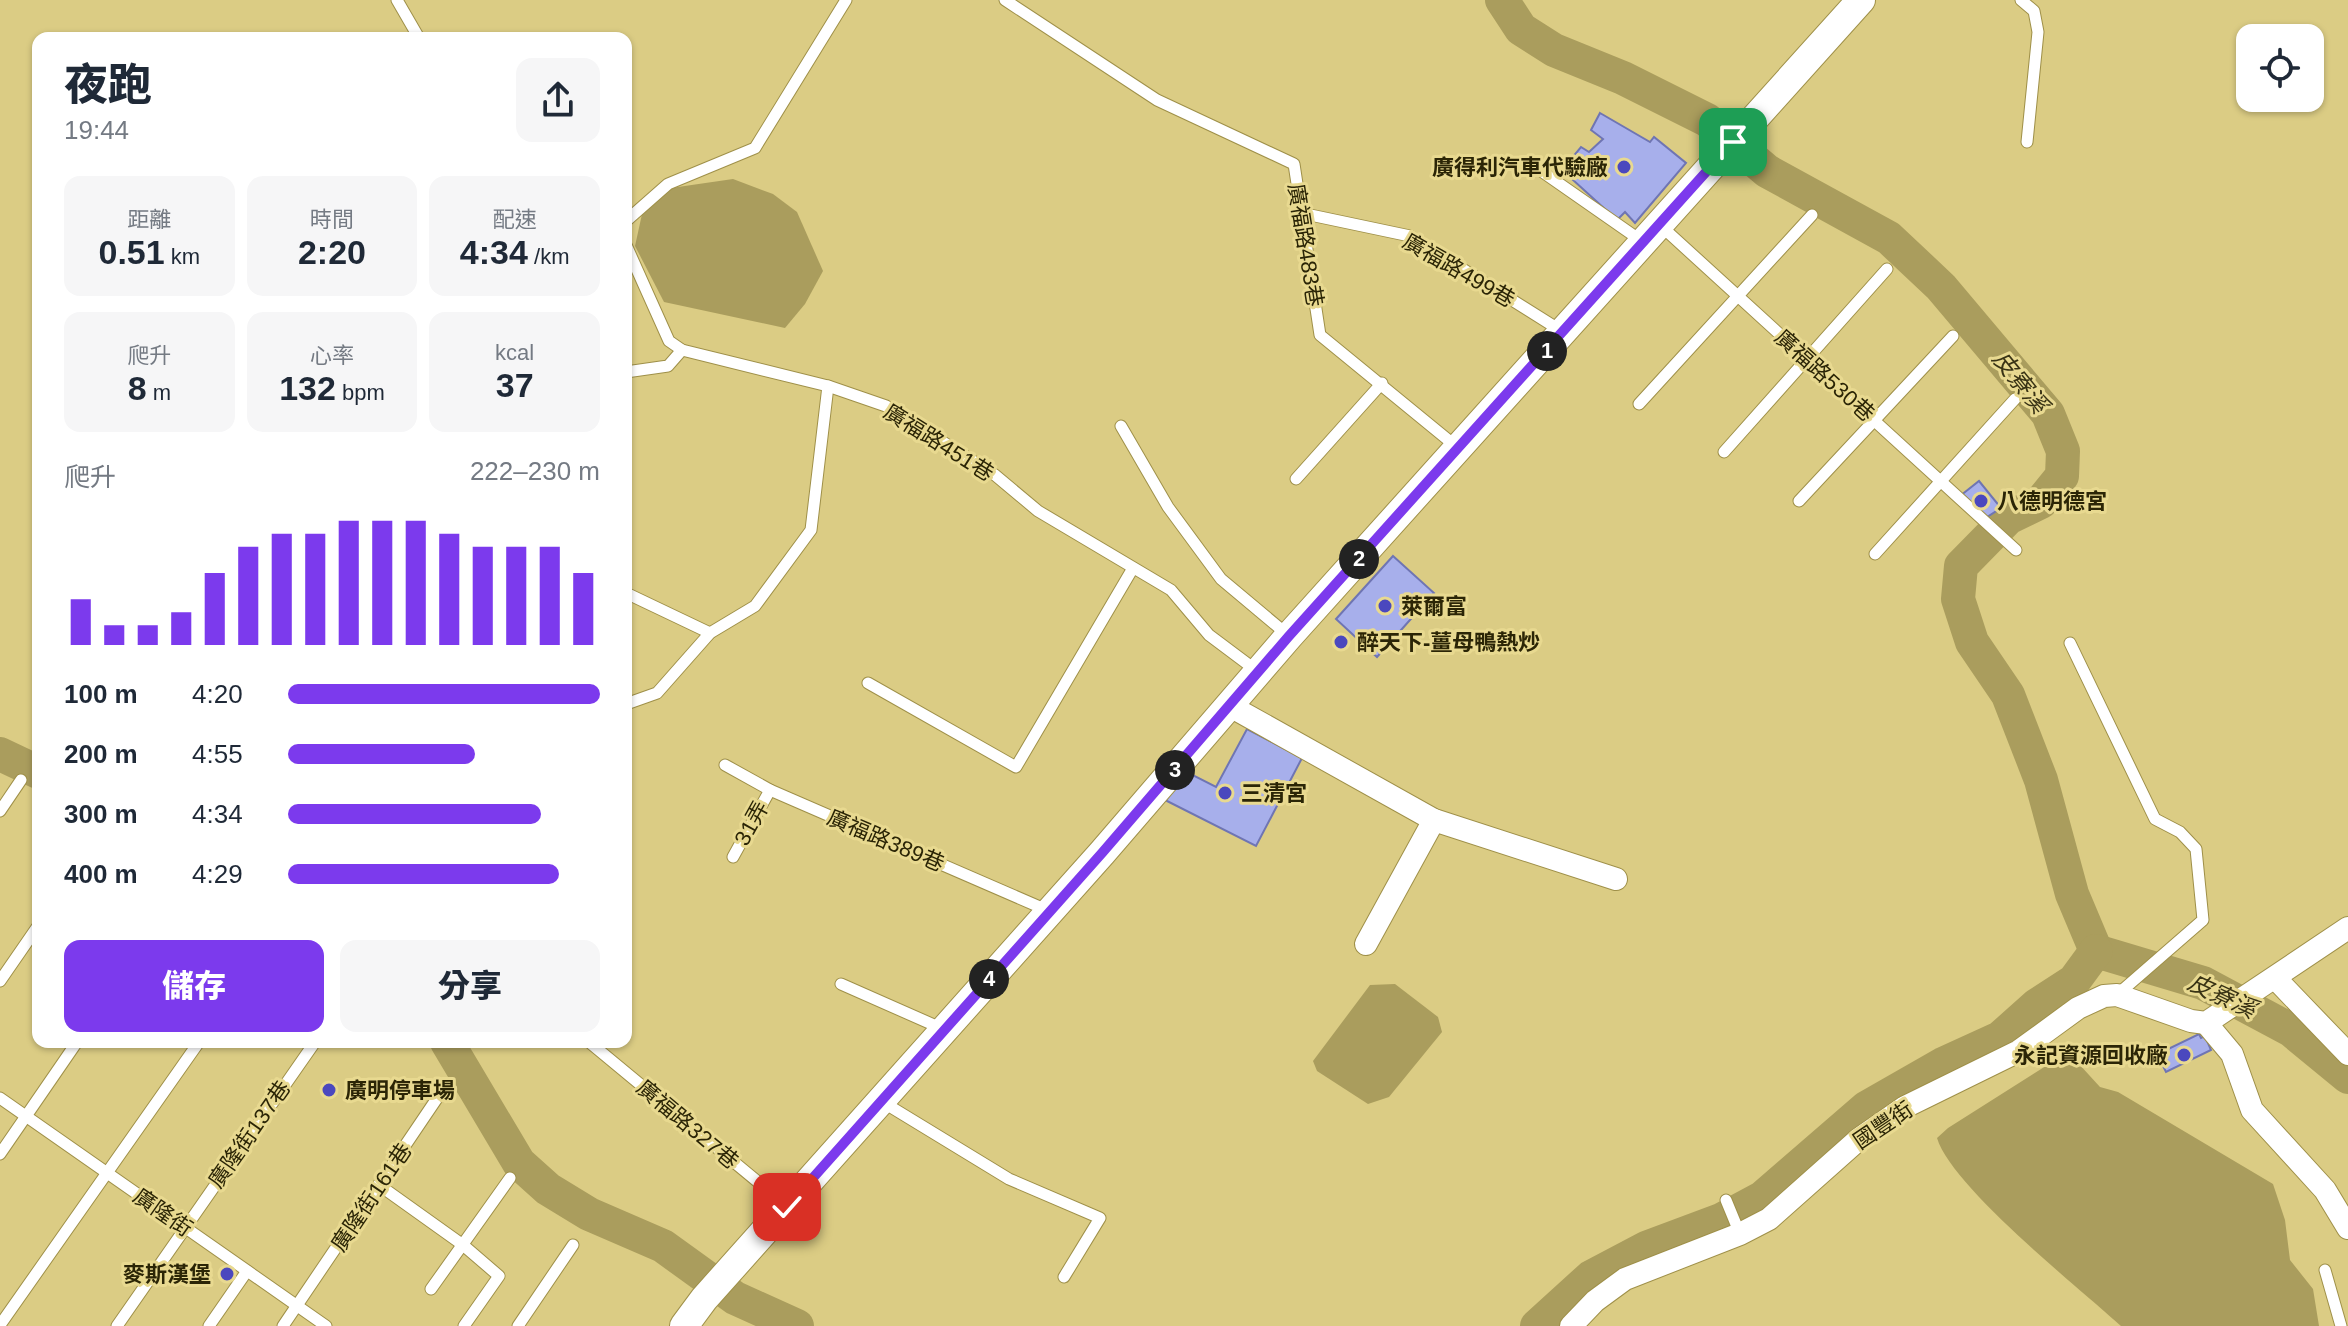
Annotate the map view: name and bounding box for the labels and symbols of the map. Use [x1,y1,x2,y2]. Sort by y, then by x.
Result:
pin [1699,108,1767,176]
place label: 廣得利汽車代驗廠 [1432,155,1608,180]
marker: 廣得利汽車代驗廠 [1615,158,1633,176]
street label: 廣福路483巷 [1283,182,1328,309]
street label: 廣福路499巷 [1398,228,1519,312]
street label: 廣福路530巷 [1770,324,1879,426]
pin: 1 [1527,331,1567,371]
water label: 皮寮溪 [1987,345,2055,420]
street label: 廣福路451巷 [879,399,998,486]
place label: 八德明德宮 [1997,489,2107,514]
marker: 八德明德宮 [1972,492,1990,510]
pin: 2 [1339,539,1379,579]
place label: 萊爾富 [1401,594,1467,619]
marker: 萊爾富 [1376,597,1394,615]
place label: 醉天下-薑母鴨熱炒 [1357,630,1540,655]
marker: 醉天下-薑母鴨熱炒 [1332,633,1350,651]
pin: 3 [1155,750,1195,790]
place label: 三清宮 [1241,781,1307,806]
marker: 三清宮 [1216,784,1234,802]
street label: 31弄 [729,797,774,850]
street label: 廣福路389巷 [824,805,948,876]
pin: 4 [969,959,1009,999]
water label: 皮寮溪 [2184,968,2263,1024]
place label: 永記資源回收廠 [2014,1043,2168,1068]
marker: 永記資源回收廠 [2175,1046,2193,1064]
street label: 廣福路327巷 [632,1075,743,1174]
street label: 廣隆街137巷 [203,1076,295,1193]
place label: 廣明停車場 [345,1078,455,1103]
marker: 廣明停車場 [320,1081,338,1099]
street label: 國豐街 [1849,1097,1918,1154]
street label: 廣隆街161巷 [326,1139,417,1256]
pin [753,1173,821,1241]
street label: 廣隆街 [129,1183,197,1242]
place label: 麥斯漢堡 [123,1262,211,1287]
marker: 麥斯漢堡 [218,1265,236,1283]

